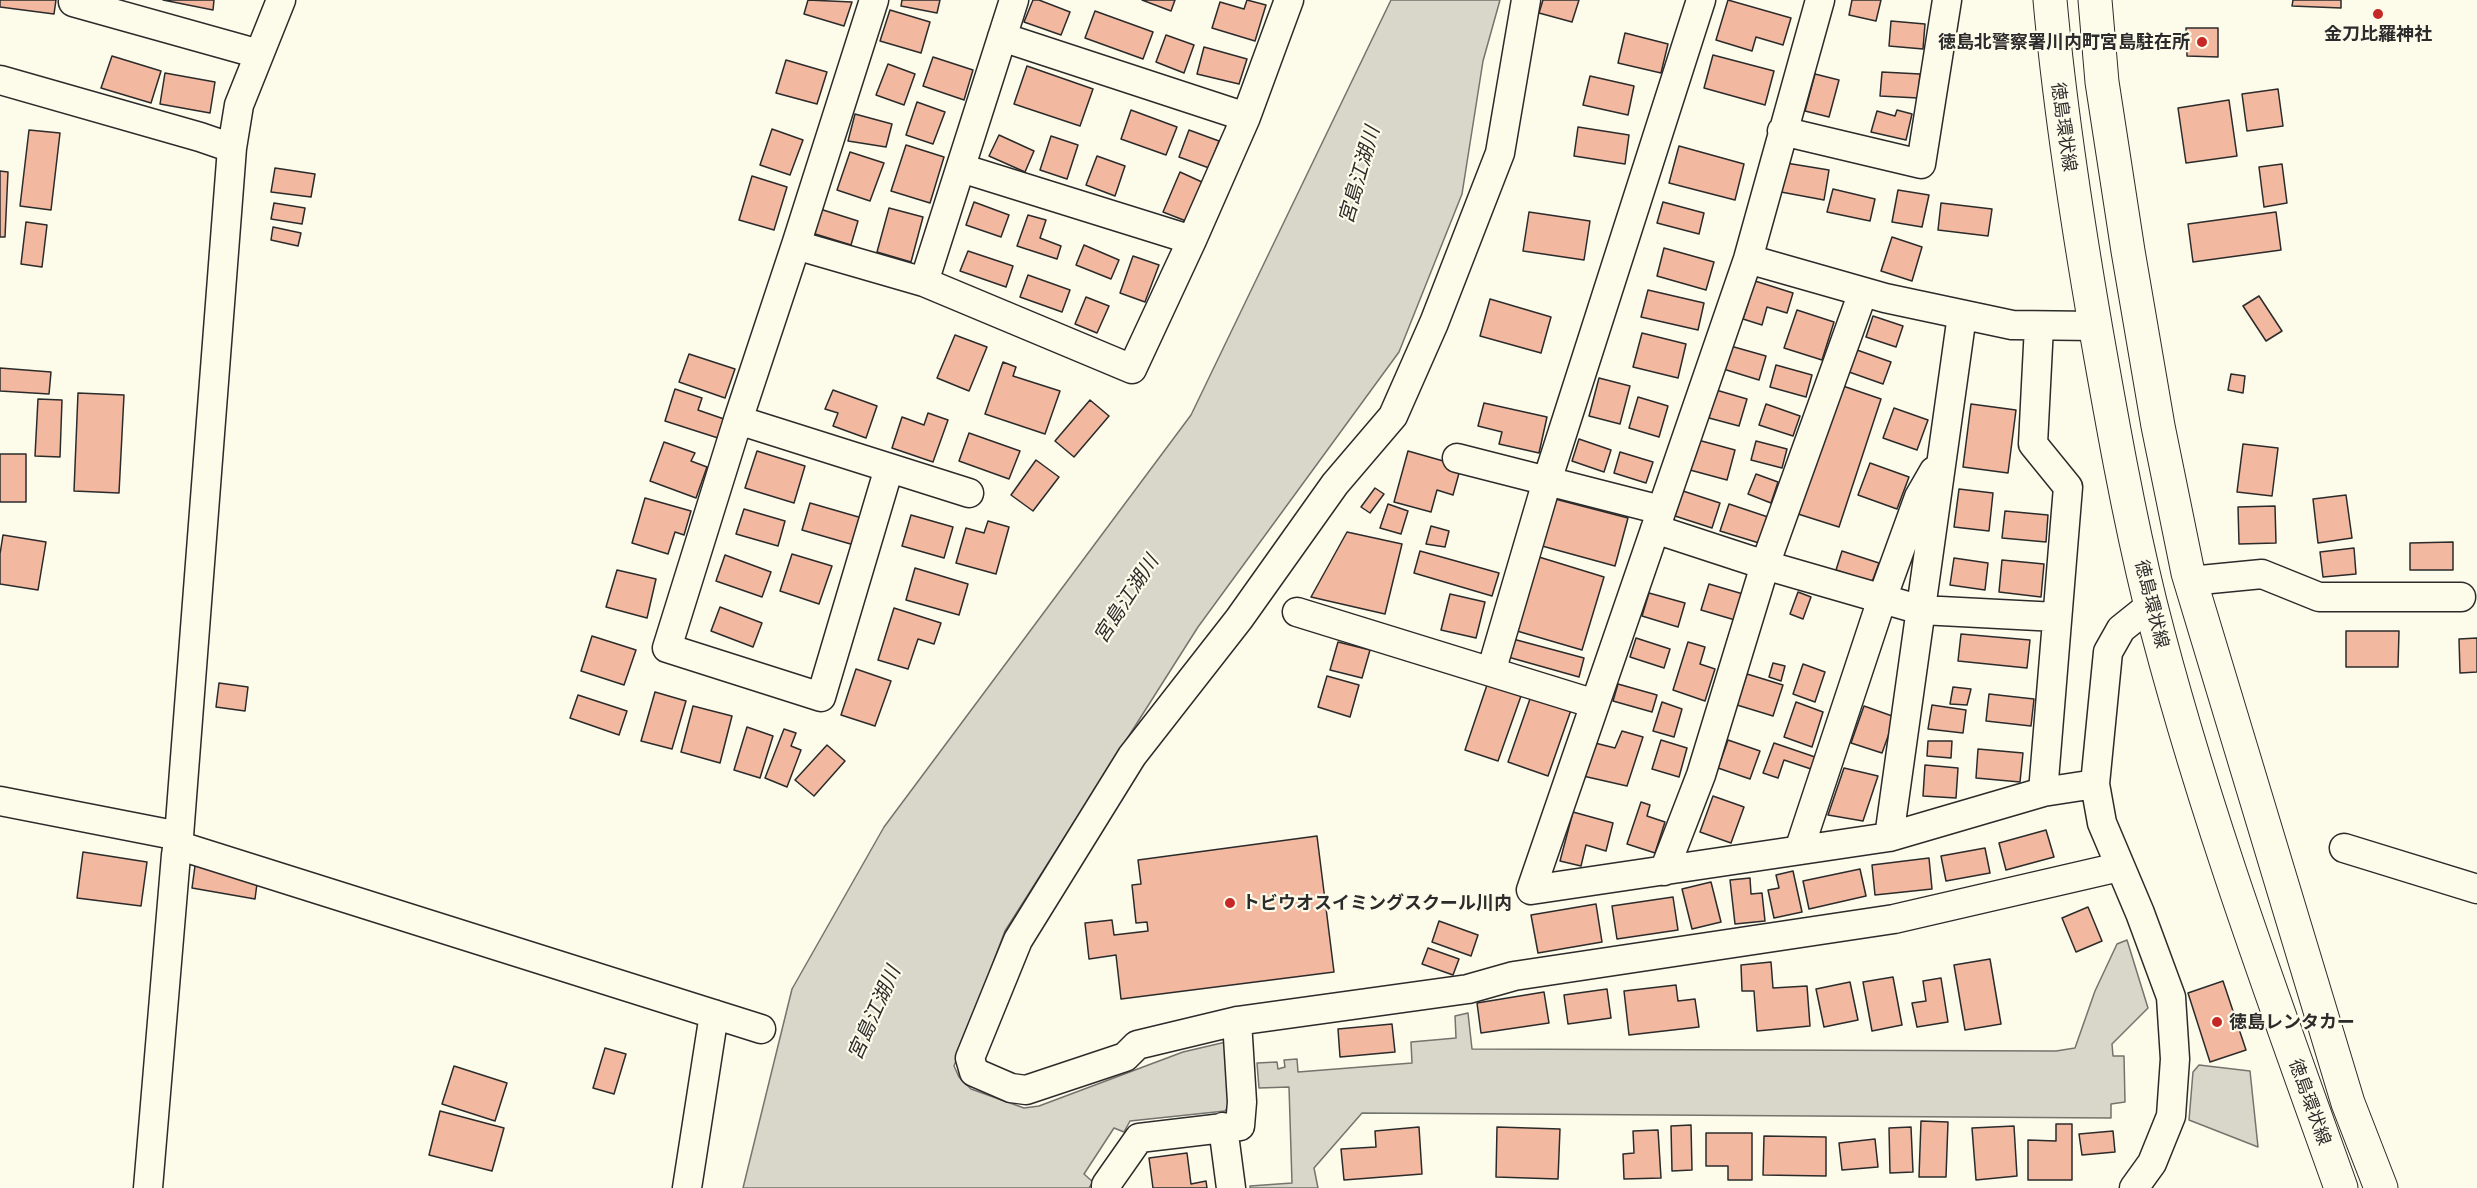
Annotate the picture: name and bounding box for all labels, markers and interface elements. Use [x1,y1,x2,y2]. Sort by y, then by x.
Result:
marker: 金刀比羅神社 [2371,7,2385,21]
place label: 金刀比羅神社 [2324,23,2432,45]
place label: 徳島北警察署川内町宮島駐在所 [1938,31,2190,53]
marker: 徳島北警察署川内町宮島駐在所 [2195,35,2209,49]
street label: 徳島環状線 [2047,81,2081,173]
water label: 宮島江湖川 [1334,124,1384,226]
water label: 宮島江湖川 [1089,551,1163,647]
street label: 徳島環状線 [2131,558,2173,650]
place label: トビウオスイミングスクール川内 [1242,892,1512,914]
marker: トビウオスイミングスクール川内 [1223,896,1237,910]
water label: 宮島江湖川 [843,962,905,1064]
place label: 徳島レンタカー [2229,1011,2355,1033]
marker: 徳島レンタカー [2210,1015,2224,1029]
street label: 徳島環状線 [2284,1056,2336,1148]

